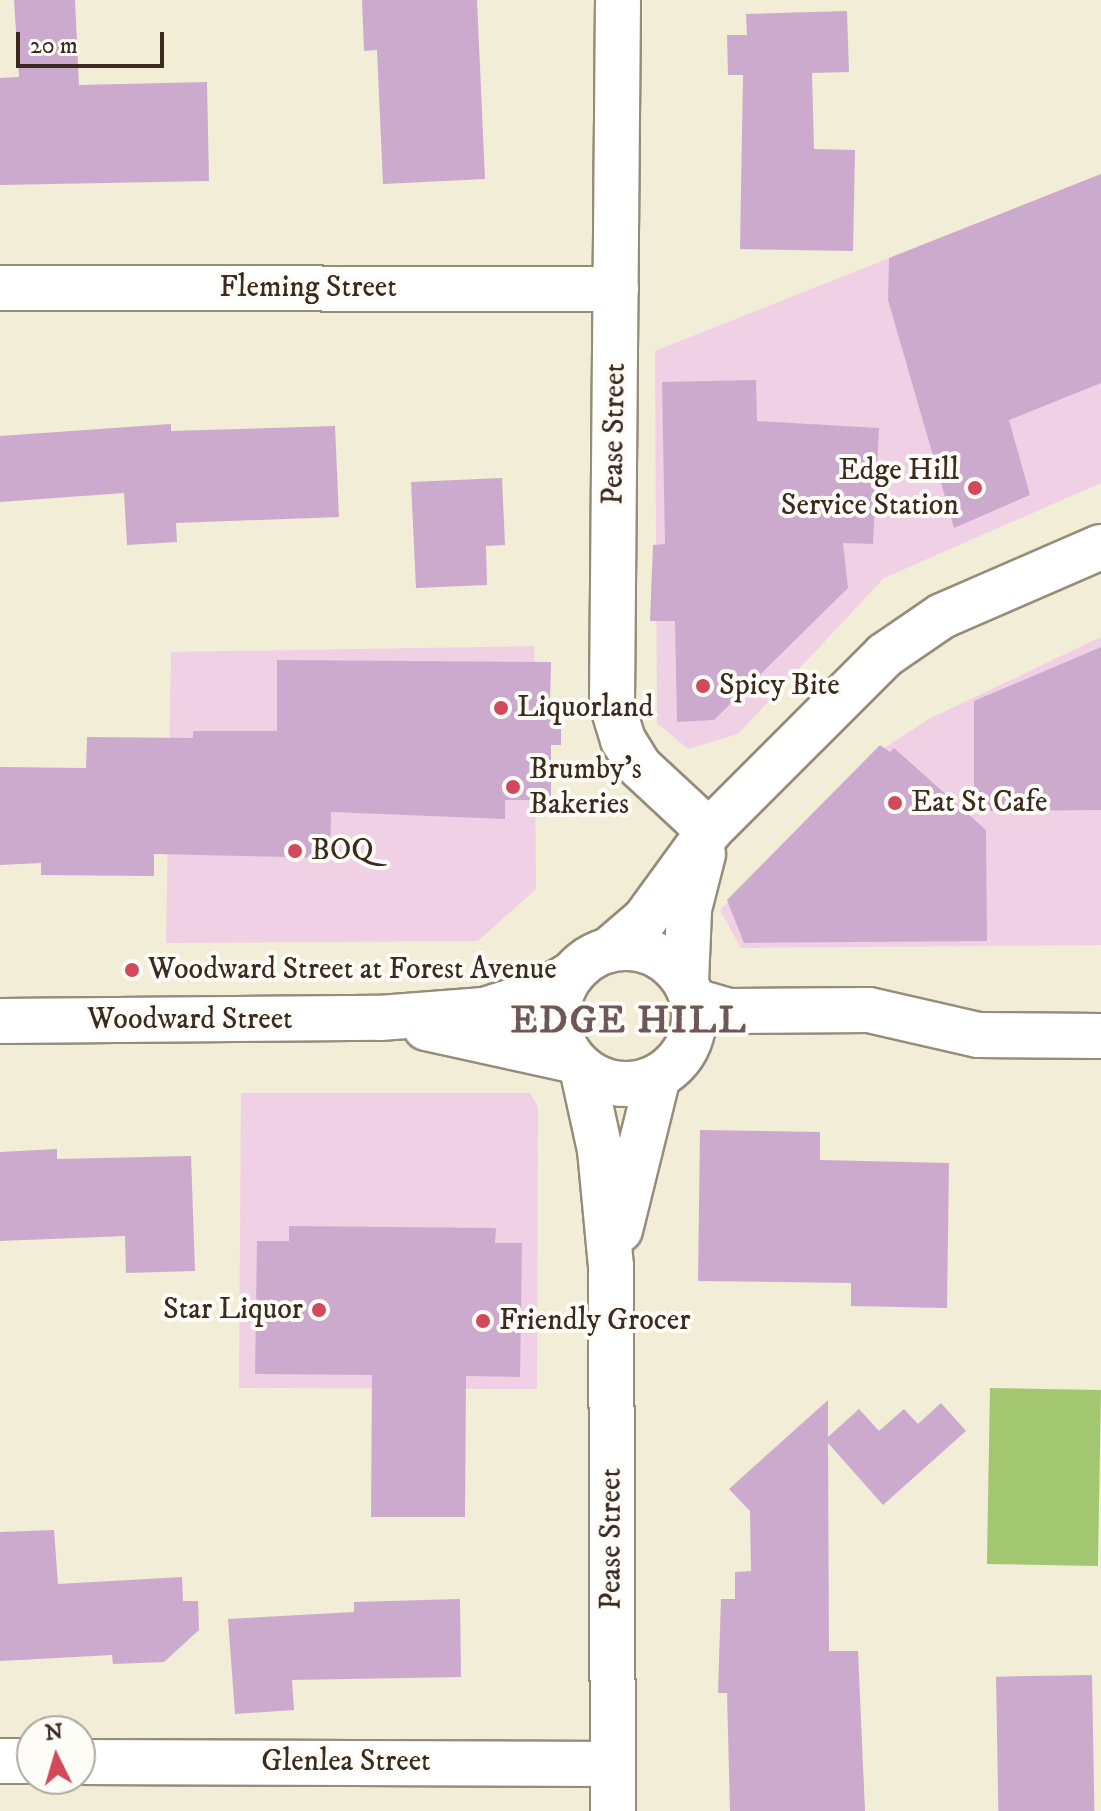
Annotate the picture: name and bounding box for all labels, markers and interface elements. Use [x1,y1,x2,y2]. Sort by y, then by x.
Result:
scale bar [20,16,168,66]
text: 20 m [30,31,78,61]
street label: Fleming Street [219,270,397,306]
street label: Pease Street [596,363,634,505]
place label: Edge Hill Service Station [781,453,959,524]
marker: Edge Hill Service Station [966,479,984,497]
place label: Spicy Bite [719,668,840,704]
marker: Spicy Bite [694,677,712,695]
place label: Liquorland [517,690,653,726]
marker: Liquorland [492,699,510,717]
place label: Brumby's Bakeries [529,752,642,822]
marker: Brumby's Bakeries [504,778,522,796]
place label: Eat St Cafe [911,785,1047,821]
marker: Eat St Cafe [886,794,904,812]
place label: BOQ [311,833,373,869]
marker: BOQ [286,842,304,860]
place label: Woodward Street at Forest Avenue [148,952,557,988]
marker: Woodward Street at Forest Avenue [123,961,141,979]
district label: EDGE HILL [510,999,748,1045]
street label: Woodward Street [87,1002,293,1038]
place label: Star Liquor [163,1292,303,1328]
marker: Star Liquor [310,1301,328,1319]
place label: Friendly Grocer [499,1303,690,1339]
marker: Friendly Grocer [474,1312,492,1330]
street label: Pease Street [594,1468,630,1610]
north arrow [16,1715,96,1795]
text: N [44,1718,64,1747]
street label: Glenlea Street [261,1744,431,1780]

